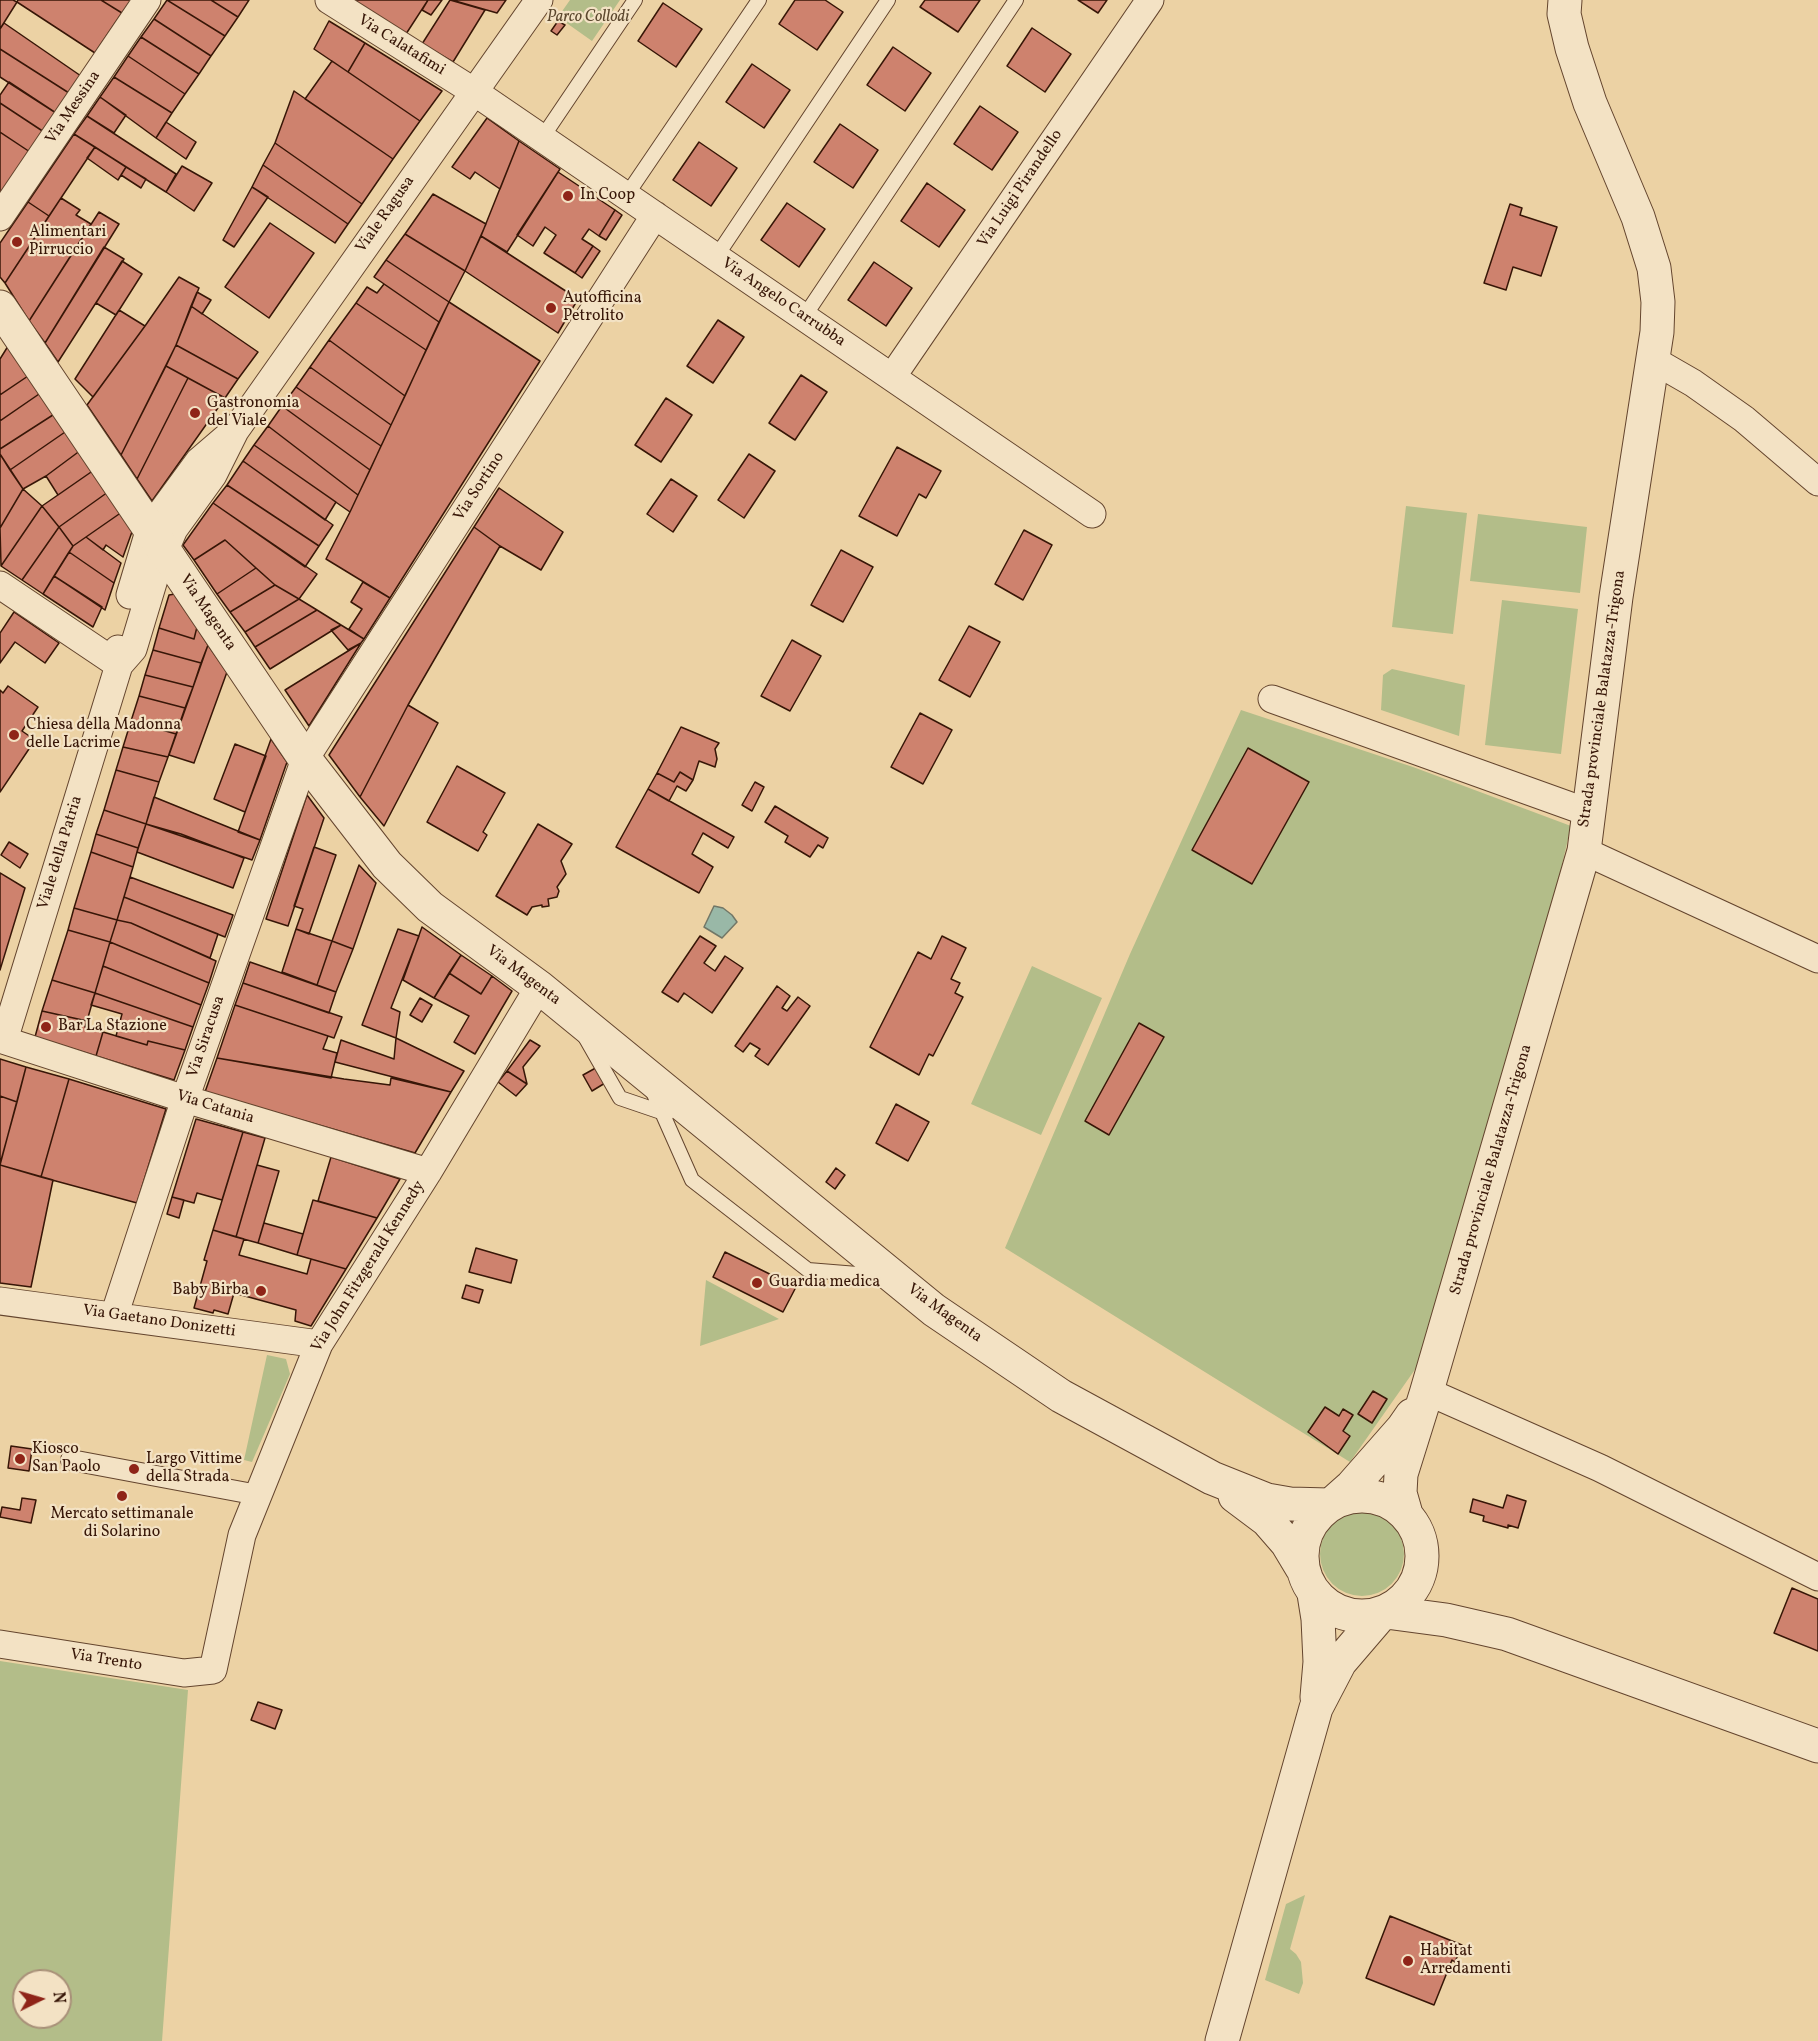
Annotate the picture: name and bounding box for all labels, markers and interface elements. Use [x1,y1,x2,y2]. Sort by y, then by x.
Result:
park label: Parco Collodi [547,8,629,28]
street label: Via Calatafimi [354,11,448,81]
street label: Via Messina [42,68,106,148]
street label: Via Luigi Pirandello [974,126,1068,252]
street label: Viale Ragusa [352,173,420,257]
place label: In Coop [580,186,635,206]
marker: In Coop [561,189,575,203]
place label: Alimentari Pirruccio [29,223,106,261]
marker: Alimentari Pirruccio [10,235,24,249]
street label: Via Angelo Carrubba [717,254,849,352]
place label: Autofficina Petrolito [563,289,642,327]
marker: Autofficina Petrolito [544,301,558,315]
place label: Gastronomia del Viale [207,394,299,432]
marker: Gastronomia del Viale [188,406,202,420]
street label: Via Sortino [451,449,509,525]
street label: Strada provinciale Balatazza-Trigona [1575,569,1631,829]
street label: Via Magenta [174,571,240,655]
place label: Chiesa della Madonna delle Lacrime [26,716,181,754]
marker: Chiesa della Madonna delle Lacrime [7,728,21,742]
street label: Viale della Patria [35,794,87,912]
street label: Via Magenta [482,942,564,1010]
street label: Via Siracusa [184,993,230,1081]
place label: Bar La Stazione [58,1017,167,1037]
marker: Bar La Stazione [39,1020,53,1034]
street label: Strada provinciale Balatazza-Trigona [1447,1043,1537,1297]
street label: Via Catania [174,1087,256,1129]
street label: Via John Fitzgerald Kennedy [308,1178,430,1356]
place label: Guardia medica [769,1273,880,1293]
marker: Guardia medica [750,1276,764,1290]
street label: Via Magenta [903,1280,985,1348]
place label: Baby Birba [172,1281,249,1301]
marker: Baby Birba [254,1284,268,1298]
street label: Via Gaetano Donizetti [81,1302,237,1342]
place label: Kiosco San Paolo [32,1440,100,1478]
place label: Largo Vittime della Strada [146,1450,242,1488]
marker: Kiosco San Paolo [13,1452,27,1466]
marker: Largo Vittime della Strada [127,1462,141,1476]
marker: Mercato settimanale di Solarino [115,1489,129,1503]
place label: Mercato settimanale di Solarino [50,1505,194,1543]
street label: Via Trento [69,1646,143,1676]
place label: Habitat Arredamenti [1420,1942,1511,1980]
marker: Habitat Arredamenti [1401,1954,1415,1968]
north arrow [12,1969,72,2029]
text: N [46,1991,69,2004]

